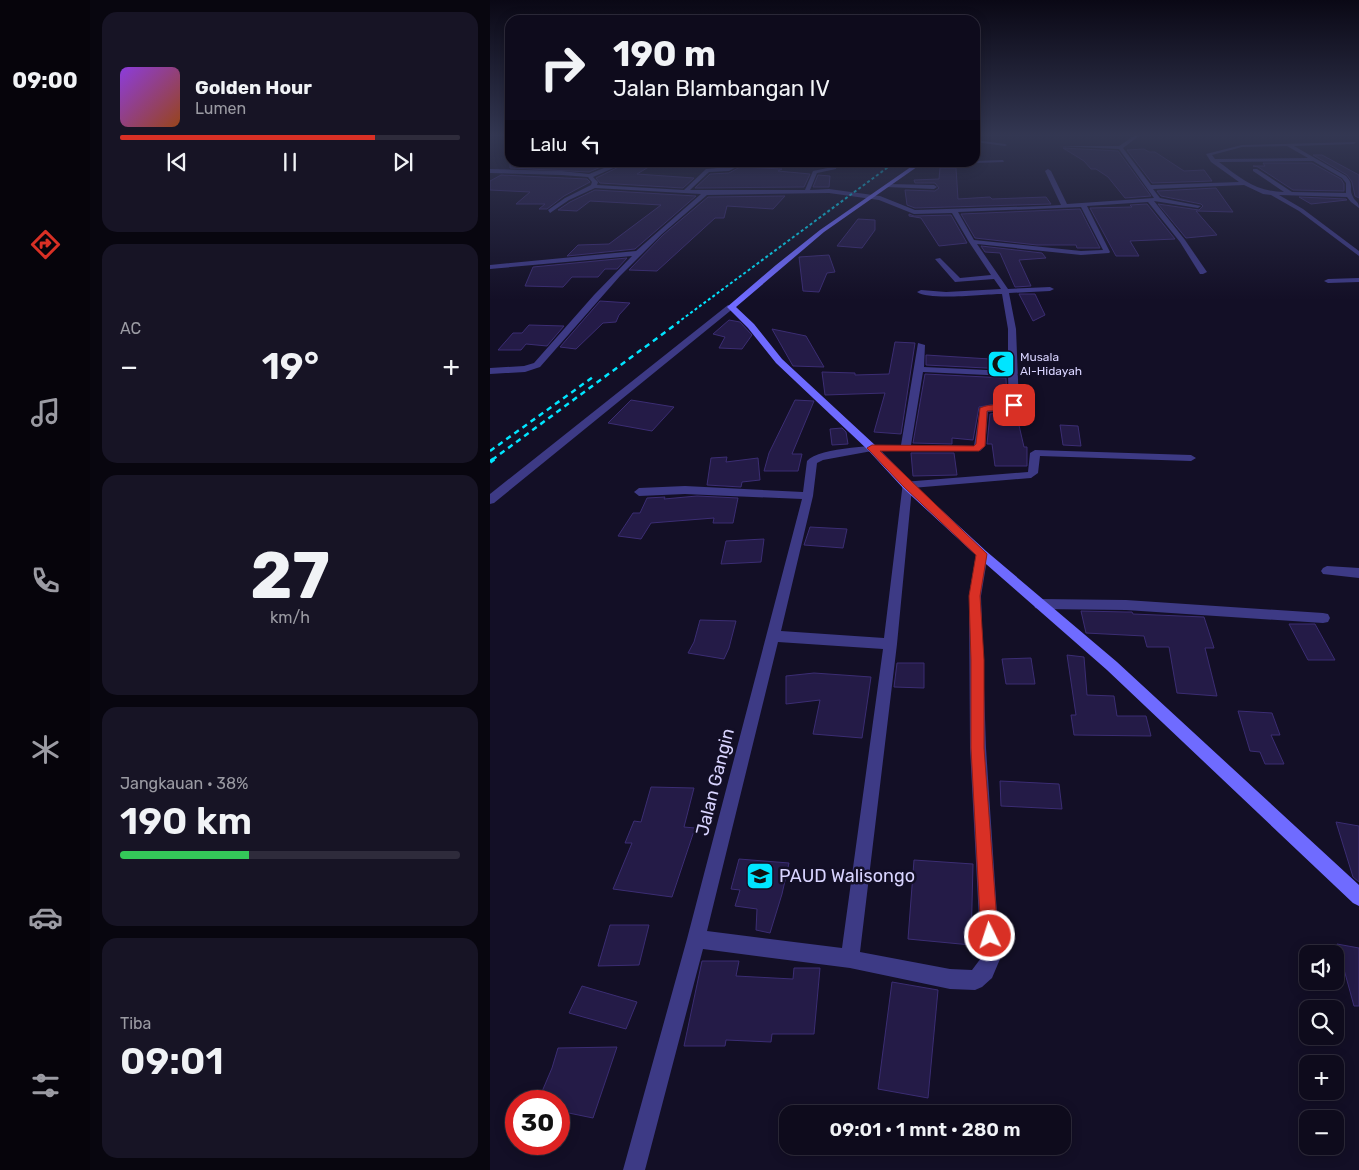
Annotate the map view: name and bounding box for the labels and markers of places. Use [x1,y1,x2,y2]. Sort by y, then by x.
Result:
mosque icon: Musala Al-Hidayah [986,349,1016,379]
place label: Musala Al-Hidayah [1020,350,1082,378]
pin [993,384,1035,426]
school or university icon: PAUD Walisongo [745,861,775,891]
place label: PAUD Walisongo [779,865,915,887]

